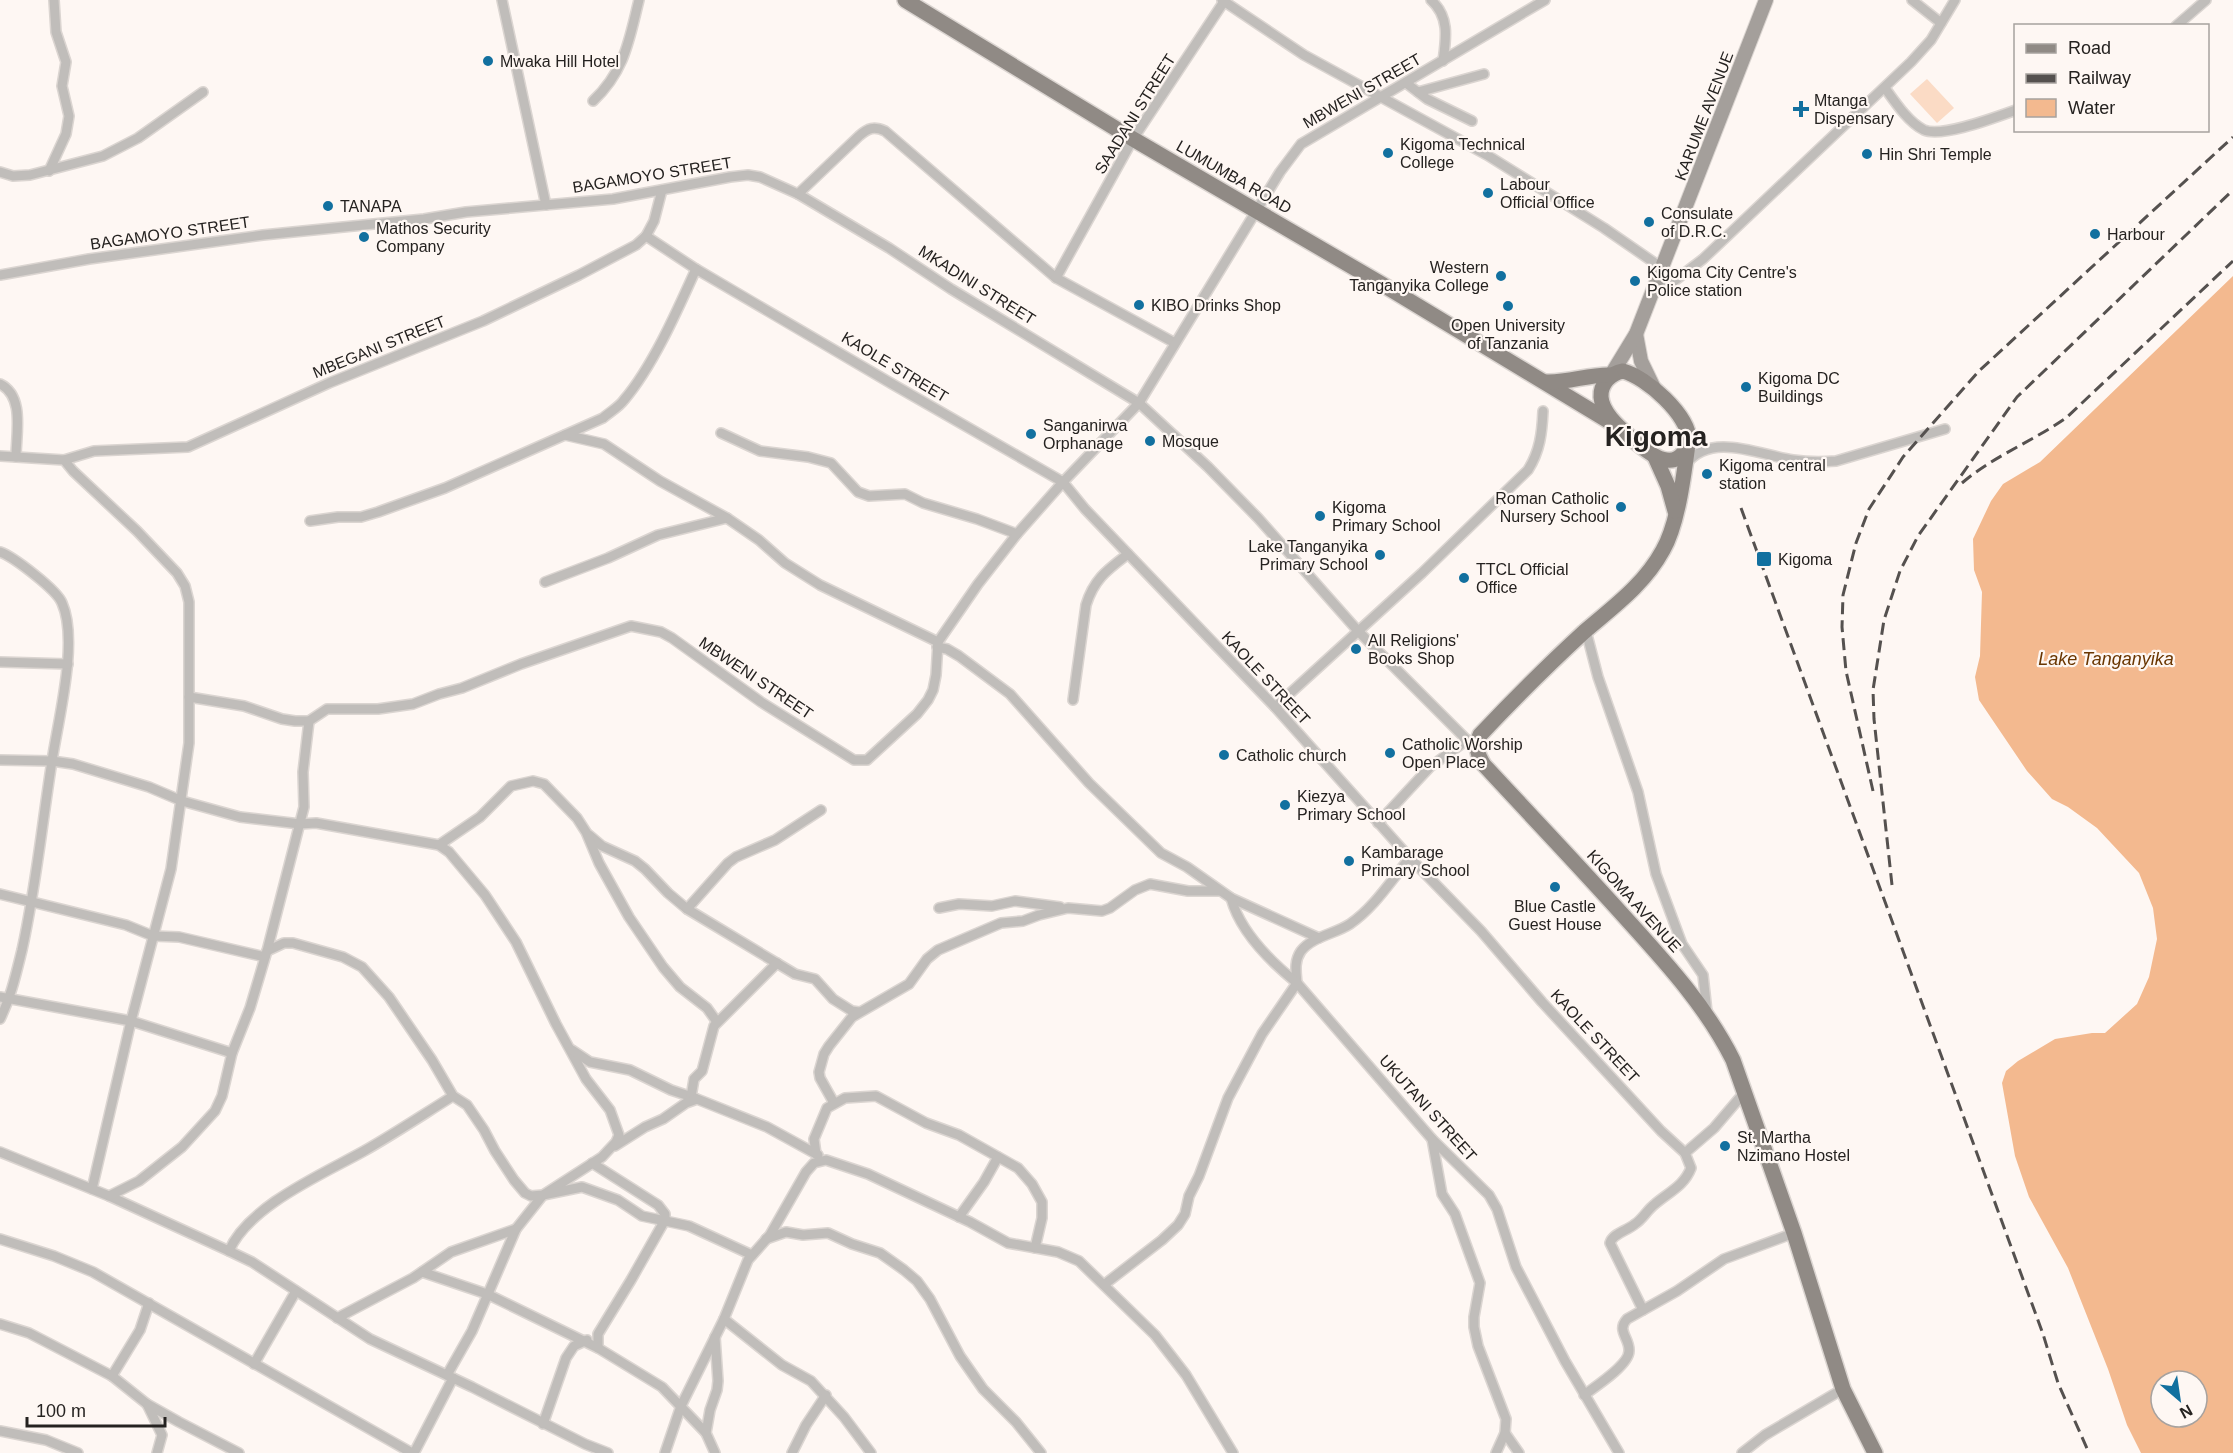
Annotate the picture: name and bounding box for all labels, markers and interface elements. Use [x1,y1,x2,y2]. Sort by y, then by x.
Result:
legend [2014,24,2209,132]
text: Road [2068,38,2111,58]
street label: KARUME AVENUE [1672,49,1736,183]
street label: MBWENI STREET [1300,50,1424,132]
street label: SAADANI STREET [1091,51,1179,177]
place label: Mwaka Hill Hotel [500,53,619,70]
marker: Mwaka Hill Hotel [481,54,495,68]
text: Railway [2068,68,2131,88]
place label: Mtanga Dispensary [1814,92,1894,127]
text: Water [2068,98,2115,118]
marker: Mtanga Dispensary [1792,100,1810,118]
place label: Kigoma Technical College [1400,136,1525,171]
street label: LUMUMBA ROAD [1174,137,1294,217]
marker: Kigoma Technical College [1381,146,1395,160]
place label: Hin Shri Temple [1879,146,1992,163]
marker: Hin Shri Temple [1860,147,1874,161]
street label: BAGAMOYO STREET [571,154,733,196]
place label: Labour Official Office [1500,176,1595,211]
marker: Labour Official Office [1481,186,1495,200]
place label: TANAPA [340,198,402,215]
marker: TANAPA [321,199,335,213]
place label: Consulate of D.R.C. [1661,205,1733,240]
street label: BAGAMOYO STREET [89,213,251,253]
marker: Consulate of D.R.C. [1642,215,1656,229]
place label: Mathos Security Company [376,220,491,255]
place label: Harbour [2107,226,2165,243]
marker: Harbour [2088,227,2102,241]
marker: Mathos Security Company [357,230,371,244]
street label: MKADINI STREET [916,242,1039,328]
place label: Western Tanganyika College [1349,259,1489,294]
place label: Kigoma City Centre's Police station [1647,264,1797,299]
marker: Western Tanganyika College [1494,269,1508,283]
marker: Kigoma City Centre's Police station [1628,274,1642,288]
place label: KIBO Drinks Shop [1151,297,1281,314]
marker: KIBO Drinks Shop [1132,298,1146,312]
marker: Open University of Tanzania [1501,299,1515,313]
street label: MBEGANI STREET [310,313,448,381]
place label: Open University of Tanzania [1451,317,1565,352]
street label: KAOLE STREET [839,329,951,406]
place label: Kigoma DC Buildings [1758,370,1840,405]
marker: Kigoma DC Buildings [1739,380,1753,394]
place label: Sanganirwa Orphanage [1043,417,1128,452]
district label: Kigoma [1605,421,1708,452]
marker: Sanganirwa Orphanage [1024,427,1038,441]
place label: Mosque [1162,433,1219,450]
marker: Mosque [1143,434,1157,448]
place label: Kigoma central station [1719,457,1826,492]
marker: Kigoma central station [1700,467,1714,481]
place label: Roman Catholic Nursery School [1495,490,1609,525]
place label: Kigoma Primary School [1332,499,1440,534]
marker: Roman Catholic Nursery School [1614,500,1628,514]
marker: Kigoma Primary School [1313,509,1327,523]
place label: Lake Tanganyika Primary School [1248,538,1368,573]
marker: Lake Tanganyika Primary School [1373,548,1387,562]
marker: Kigoma [1755,550,1773,568]
place label: Kigoma [1778,551,1832,568]
place label: TTCL Official Office [1476,561,1568,596]
marker: TTCL Official Office [1457,571,1471,585]
street label: KAOLE STREET [1219,628,1314,728]
place label: All Religions' Books Shop [1368,632,1459,667]
street label: MBWENI STREET [696,634,816,722]
marker: All Religions' Books Shop [1349,642,1363,656]
water label: Lake Tanganyika [2038,649,2174,669]
place label: Catholic Worship Open Place [1402,736,1523,771]
marker: Catholic Worship Open Place [1383,746,1397,760]
place label: Catholic church [1236,747,1346,764]
marker: Catholic church [1217,748,1231,762]
place label: Kiezya Primary School [1297,788,1405,823]
marker: Kiezya Primary School [1278,798,1292,812]
place label: Kambarage Primary School [1361,844,1469,879]
street label: KIGOMA AVENUE [1584,847,1684,955]
marker: Kambarage Primary School [1342,854,1356,868]
marker: Blue Castle Guest House [1548,880,1562,894]
place label: Blue Castle Guest House [1508,898,1602,933]
street label: KAOLE STREET [1548,986,1643,1086]
street label: UKUTANI STREET [1376,1052,1480,1165]
place label: St. Martha Nzimano Hostel [1737,1129,1850,1164]
marker: St. Martha Nzimano Hostel [1718,1139,1732,1153]
north arrow [2149,1369,2209,1429]
scale bar [27,1390,165,1428]
text: 100 m [36,1401,86,1421]
text: N [2177,1401,2195,1422]

